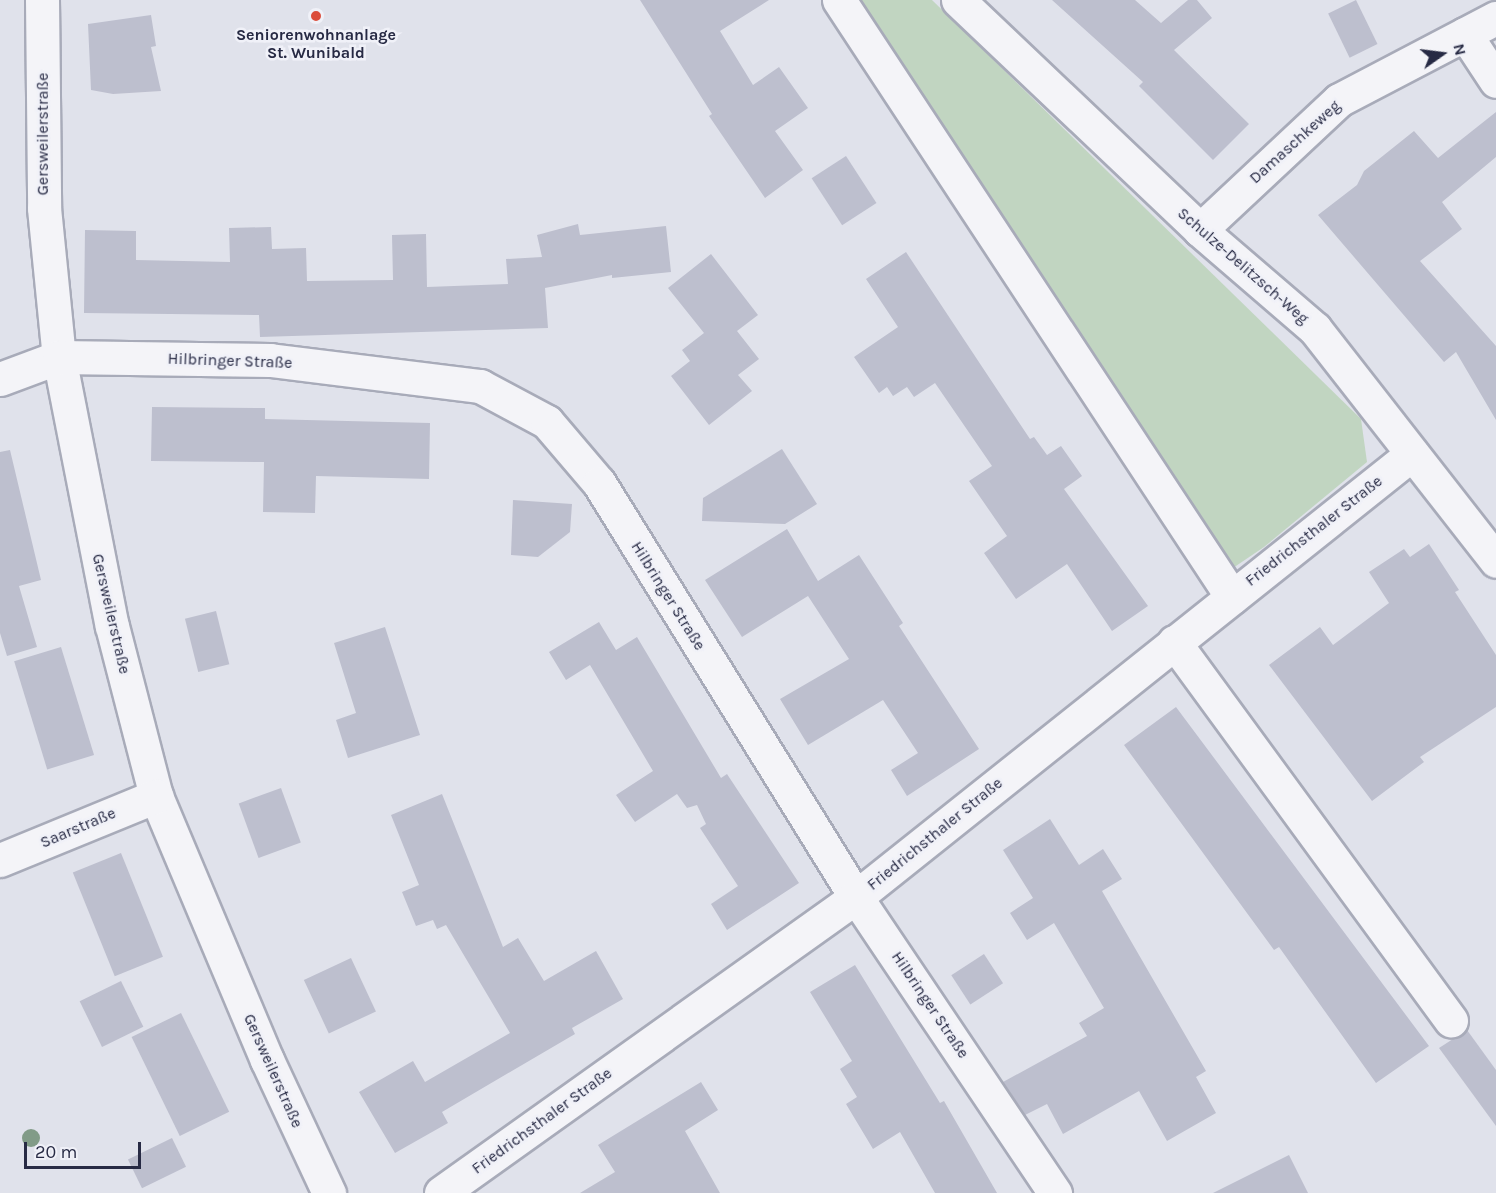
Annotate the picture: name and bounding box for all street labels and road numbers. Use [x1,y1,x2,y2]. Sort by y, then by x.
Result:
street label: Gersweilerstraße [33,73,53,195]
street label: Damaschkeweg [1246,96,1344,188]
street label: Schulze-Delitzsch-Weg [1173,204,1313,328]
street label: Hilbringer Straße [167,349,293,373]
street label: Friedrichsthaler Straße [1242,472,1386,590]
street label: Hilbringer Straße [627,538,709,654]
street label: Gersweilerstraße [88,552,134,676]
street label: Friedrichsthaler Straße [863,773,1007,895]
street label: Saarstraße [37,804,119,852]
street label: Hilbringer Straße [887,948,973,1062]
street label: Gersweilerstraße [239,1011,307,1131]
street label: Friedrichsthaler Straße [468,1064,616,1178]

